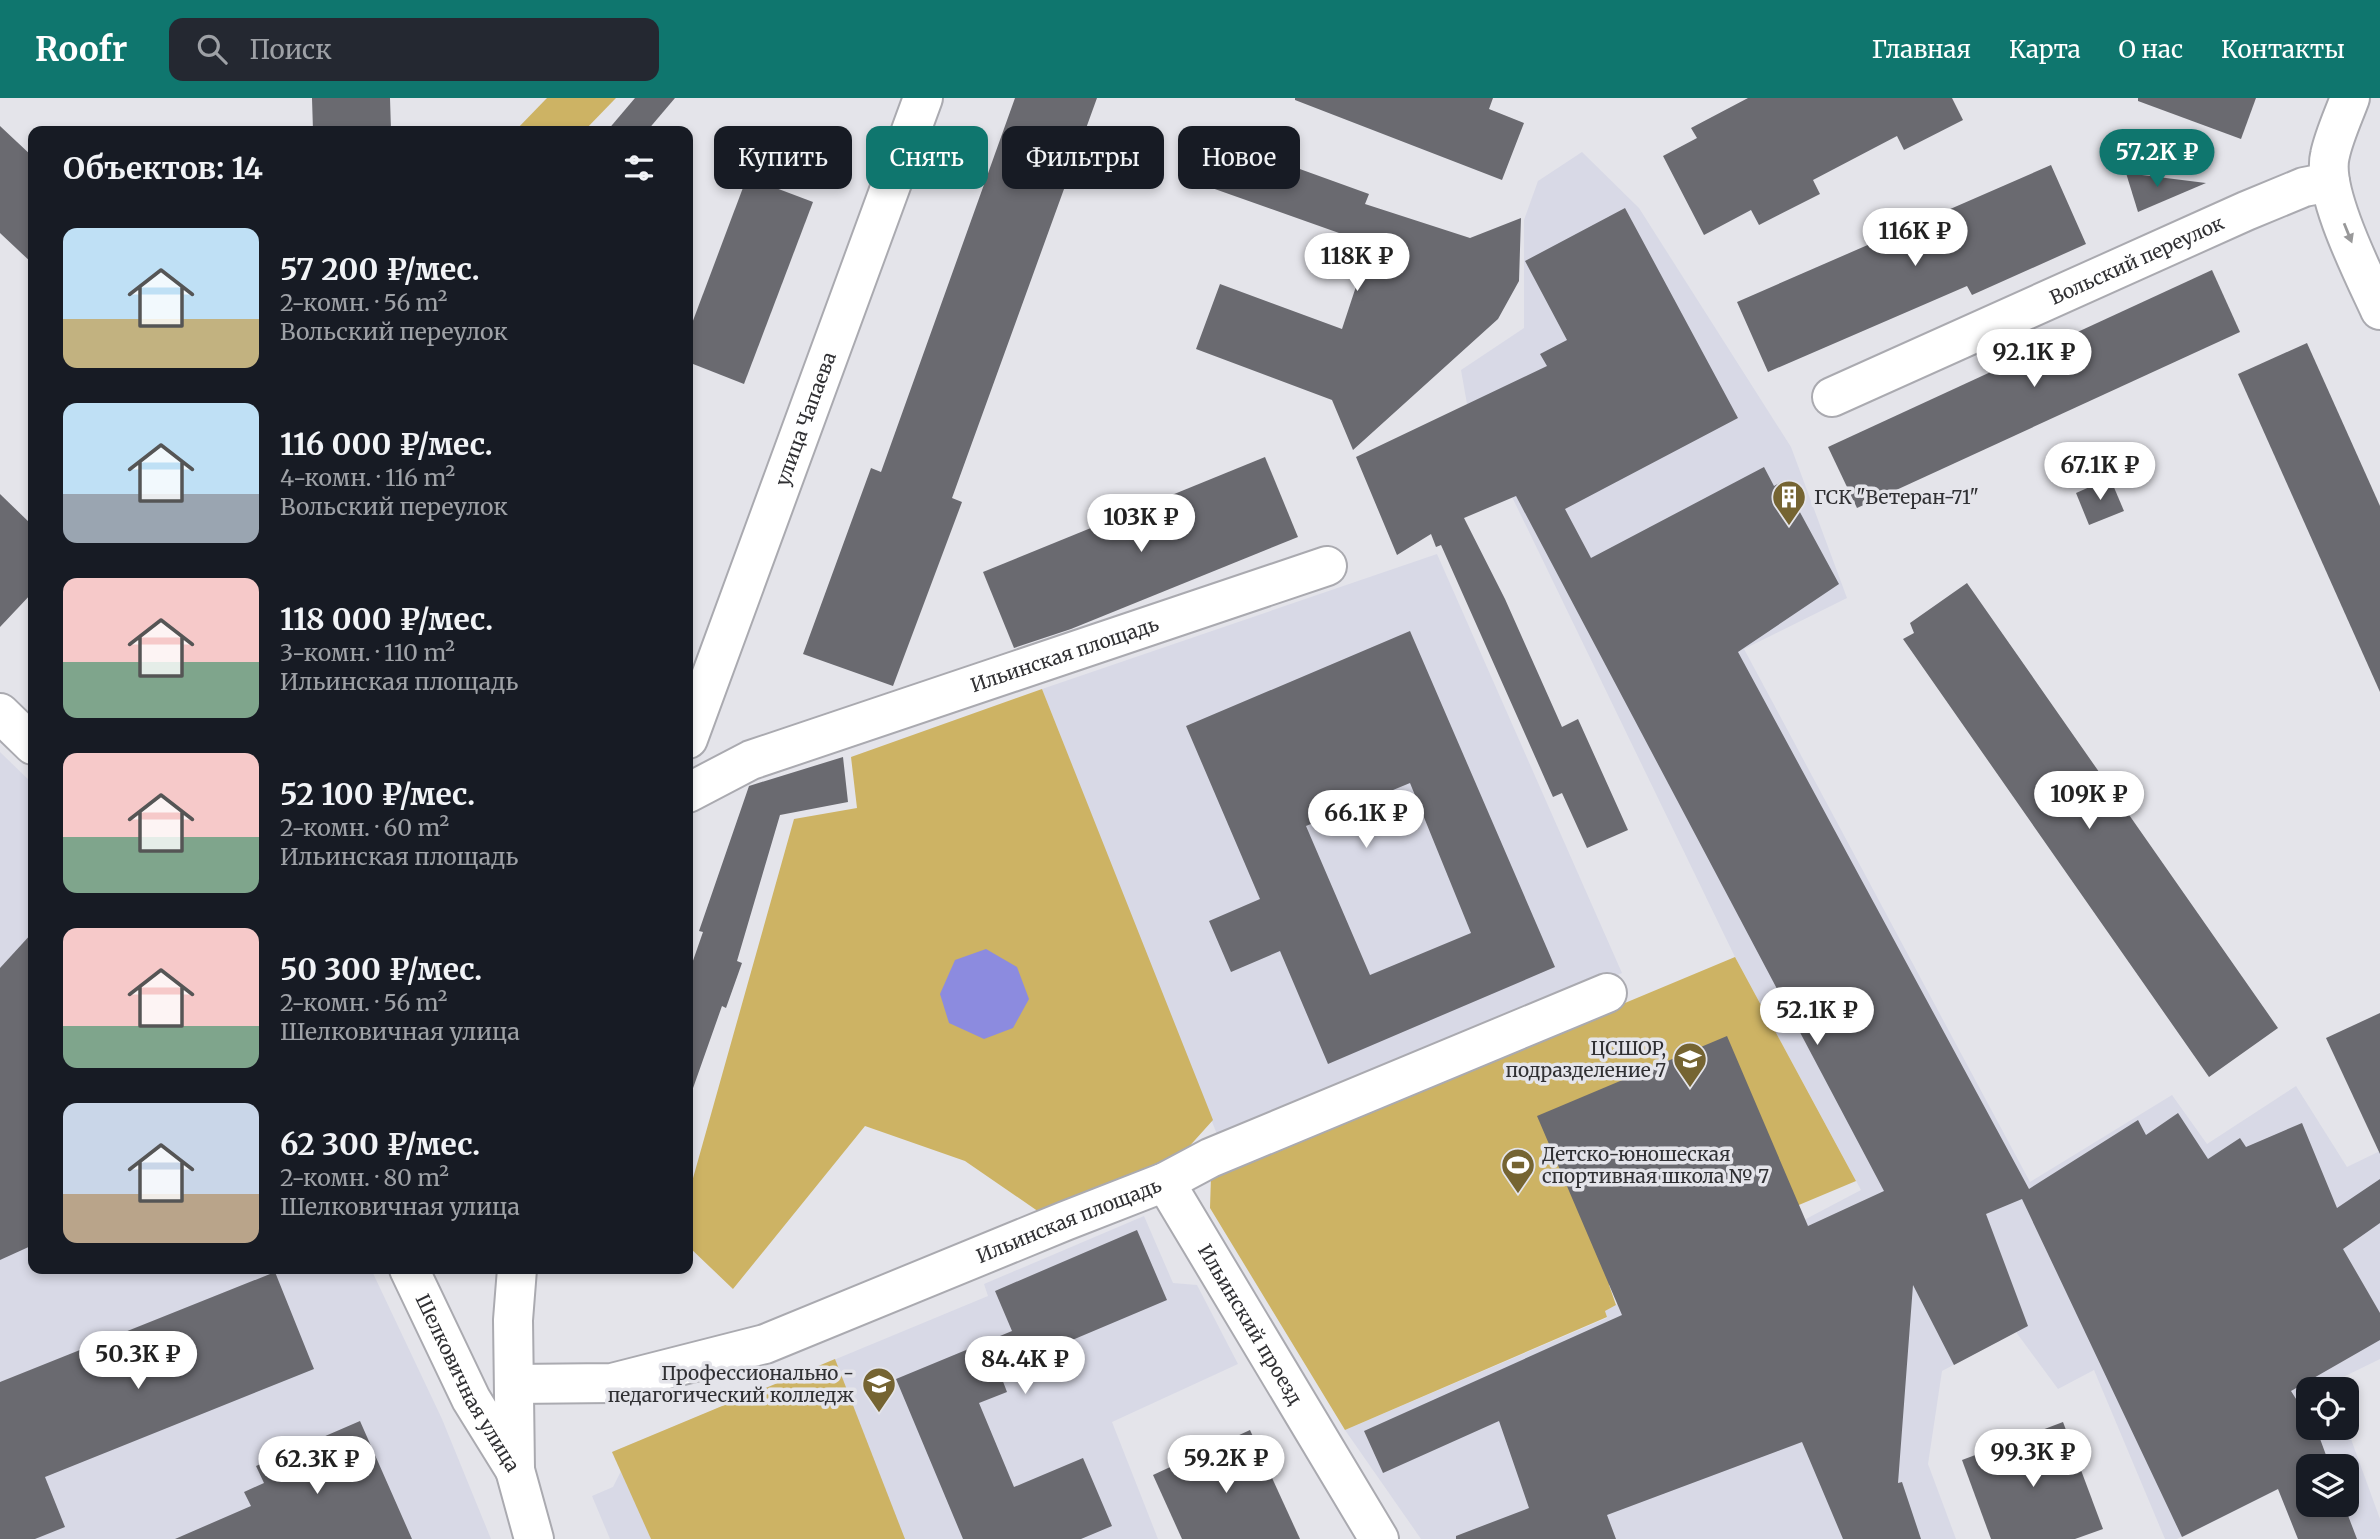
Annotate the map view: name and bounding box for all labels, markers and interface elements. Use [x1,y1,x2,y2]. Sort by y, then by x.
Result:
search box [169,18,659,81]
text: Roofr [35,29,127,70]
icon: search [193,30,231,68]
text: Поиск [249,33,332,66]
text: Главная [1872,34,1971,65]
text: Карта [2009,34,2081,65]
text: О нас [2119,34,2183,65]
text: Контакты [2221,34,2345,65]
chip: Купить [714,126,852,189]
chip: Снять [866,126,988,189]
chip: Фильтры [1002,126,1164,189]
chip: Новое [1178,126,1300,189]
pin: 57.2K ₽ [2092,130,2222,189]
text: 57.2K ₽ [2115,137,2199,166]
text: Объектов: 14 [63,149,263,187]
icon: filters [620,149,658,187]
pin: 116K ₽ [1858,208,1972,268]
street label: Вольский переулок [2046,211,2227,310]
text: 116K ₽ [1879,216,1951,245]
one-way arrow [2342,223,2353,244]
pin: 118K ₽ [1300,234,1414,293]
text: 118K ₽ [1320,241,1394,270]
text: 57 200 ₽/мес. [280,250,480,288]
icon: home [119,256,203,340]
text: 2-комн. · 56 m² [280,288,447,317]
text: Вольский переулок [280,317,508,346]
pin: 92.1K ₽ [1969,330,2099,389]
text: 92.1K ₽ [1993,337,2076,366]
street label: улица Чапаева [770,349,841,489]
text: 116 000 ₽/мес. [280,425,493,463]
icon: home [119,431,203,515]
pin: 67.1K ₽ [2035,442,2165,502]
text: 67.1K ₽ [2060,450,2140,479]
text: 4-комн. · 116 m² [280,463,455,492]
building icon: ГСК "Ветеран-71" [1770,478,1808,527]
place label: ГСК "Ветеран-71" [1814,485,1979,509]
text: Вольский переулок [280,492,508,521]
pin: 103K ₽ [1084,494,1198,554]
text: 103K ₽ [1103,502,1179,531]
text: 118 000 ₽/мес. [280,600,493,638]
icon: home [119,606,203,690]
street label: Ильинская площадь [967,611,1162,697]
text: 3-комн. · 110 m² [280,638,455,667]
text: Ильинская площадь [280,667,518,696]
pin: 109K ₽ [2032,772,2146,831]
text: 52 100 ₽/мес. [280,775,475,813]
text: 109K ₽ [2050,779,2128,808]
icon: home [119,781,203,865]
pin: 66.1K ₽ [1301,790,1431,850]
text: 66.1K ₽ [1324,798,1408,827]
text: 2-комн. · 60 m² [280,813,449,842]
text: Ильинская площадь [280,842,518,871]
text: 50 300 ₽/мес. [280,950,482,988]
icon: home [119,956,203,1040]
text: 2-комн. · 56 m² [280,988,447,1017]
pin: 52.1K ₽ [1752,988,1882,1047]
text: 52.1K ₽ [1776,995,1858,1024]
text: Шелковичная улица [280,1017,520,1046]
place label: ЦСШОР, подразделение 7 [1506,1036,1666,1082]
school or university icon: ЦСШОР, подразделение 7 [1671,1040,1709,1089]
text: 62 300 ₽/мес. [280,1125,480,1163]
icon: home [119,1131,203,1215]
place label: Детско-юношеская спортивная школа № 7 [1542,1142,1769,1188]
sports icon: Детско-юношеская спортивная школа № 7 [1499,1146,1537,1195]
text: 2-комн. · 80 m² [280,1163,449,1192]
street label: Ильинская площадь [973,1172,1165,1268]
text: Шелковичная улица [280,1192,520,1221]
street label: Ильинский проезд [1193,1240,1308,1409]
street label: Шелковичная улица [411,1290,525,1476]
pin: 50.3K ₽ [73,1332,203,1391]
pin: 84.4K ₽ [960,1336,1090,1396]
text: 50.3K ₽ [95,1339,181,1368]
text: 84.4K ₽ [981,1344,1069,1373]
place label: Профессионально - педагогический колледж [608,1361,854,1407]
school or university icon: Профессионально - педагогический колледж [860,1365,898,1414]
map controls [2296,1377,2359,1517]
button: locate [2296,1377,2359,1440]
pin: 99.3K ₽ [1968,1430,2098,1489]
pin: 62.3K ₽ [252,1436,382,1496]
pin: 59.2K ₽ [1161,1436,1291,1495]
text: 99.3K ₽ [1990,1437,2076,1466]
text: 59.2K ₽ [1183,1443,1269,1472]
text: 62.3K ₽ [274,1444,360,1473]
button: layers [2296,1454,2359,1517]

